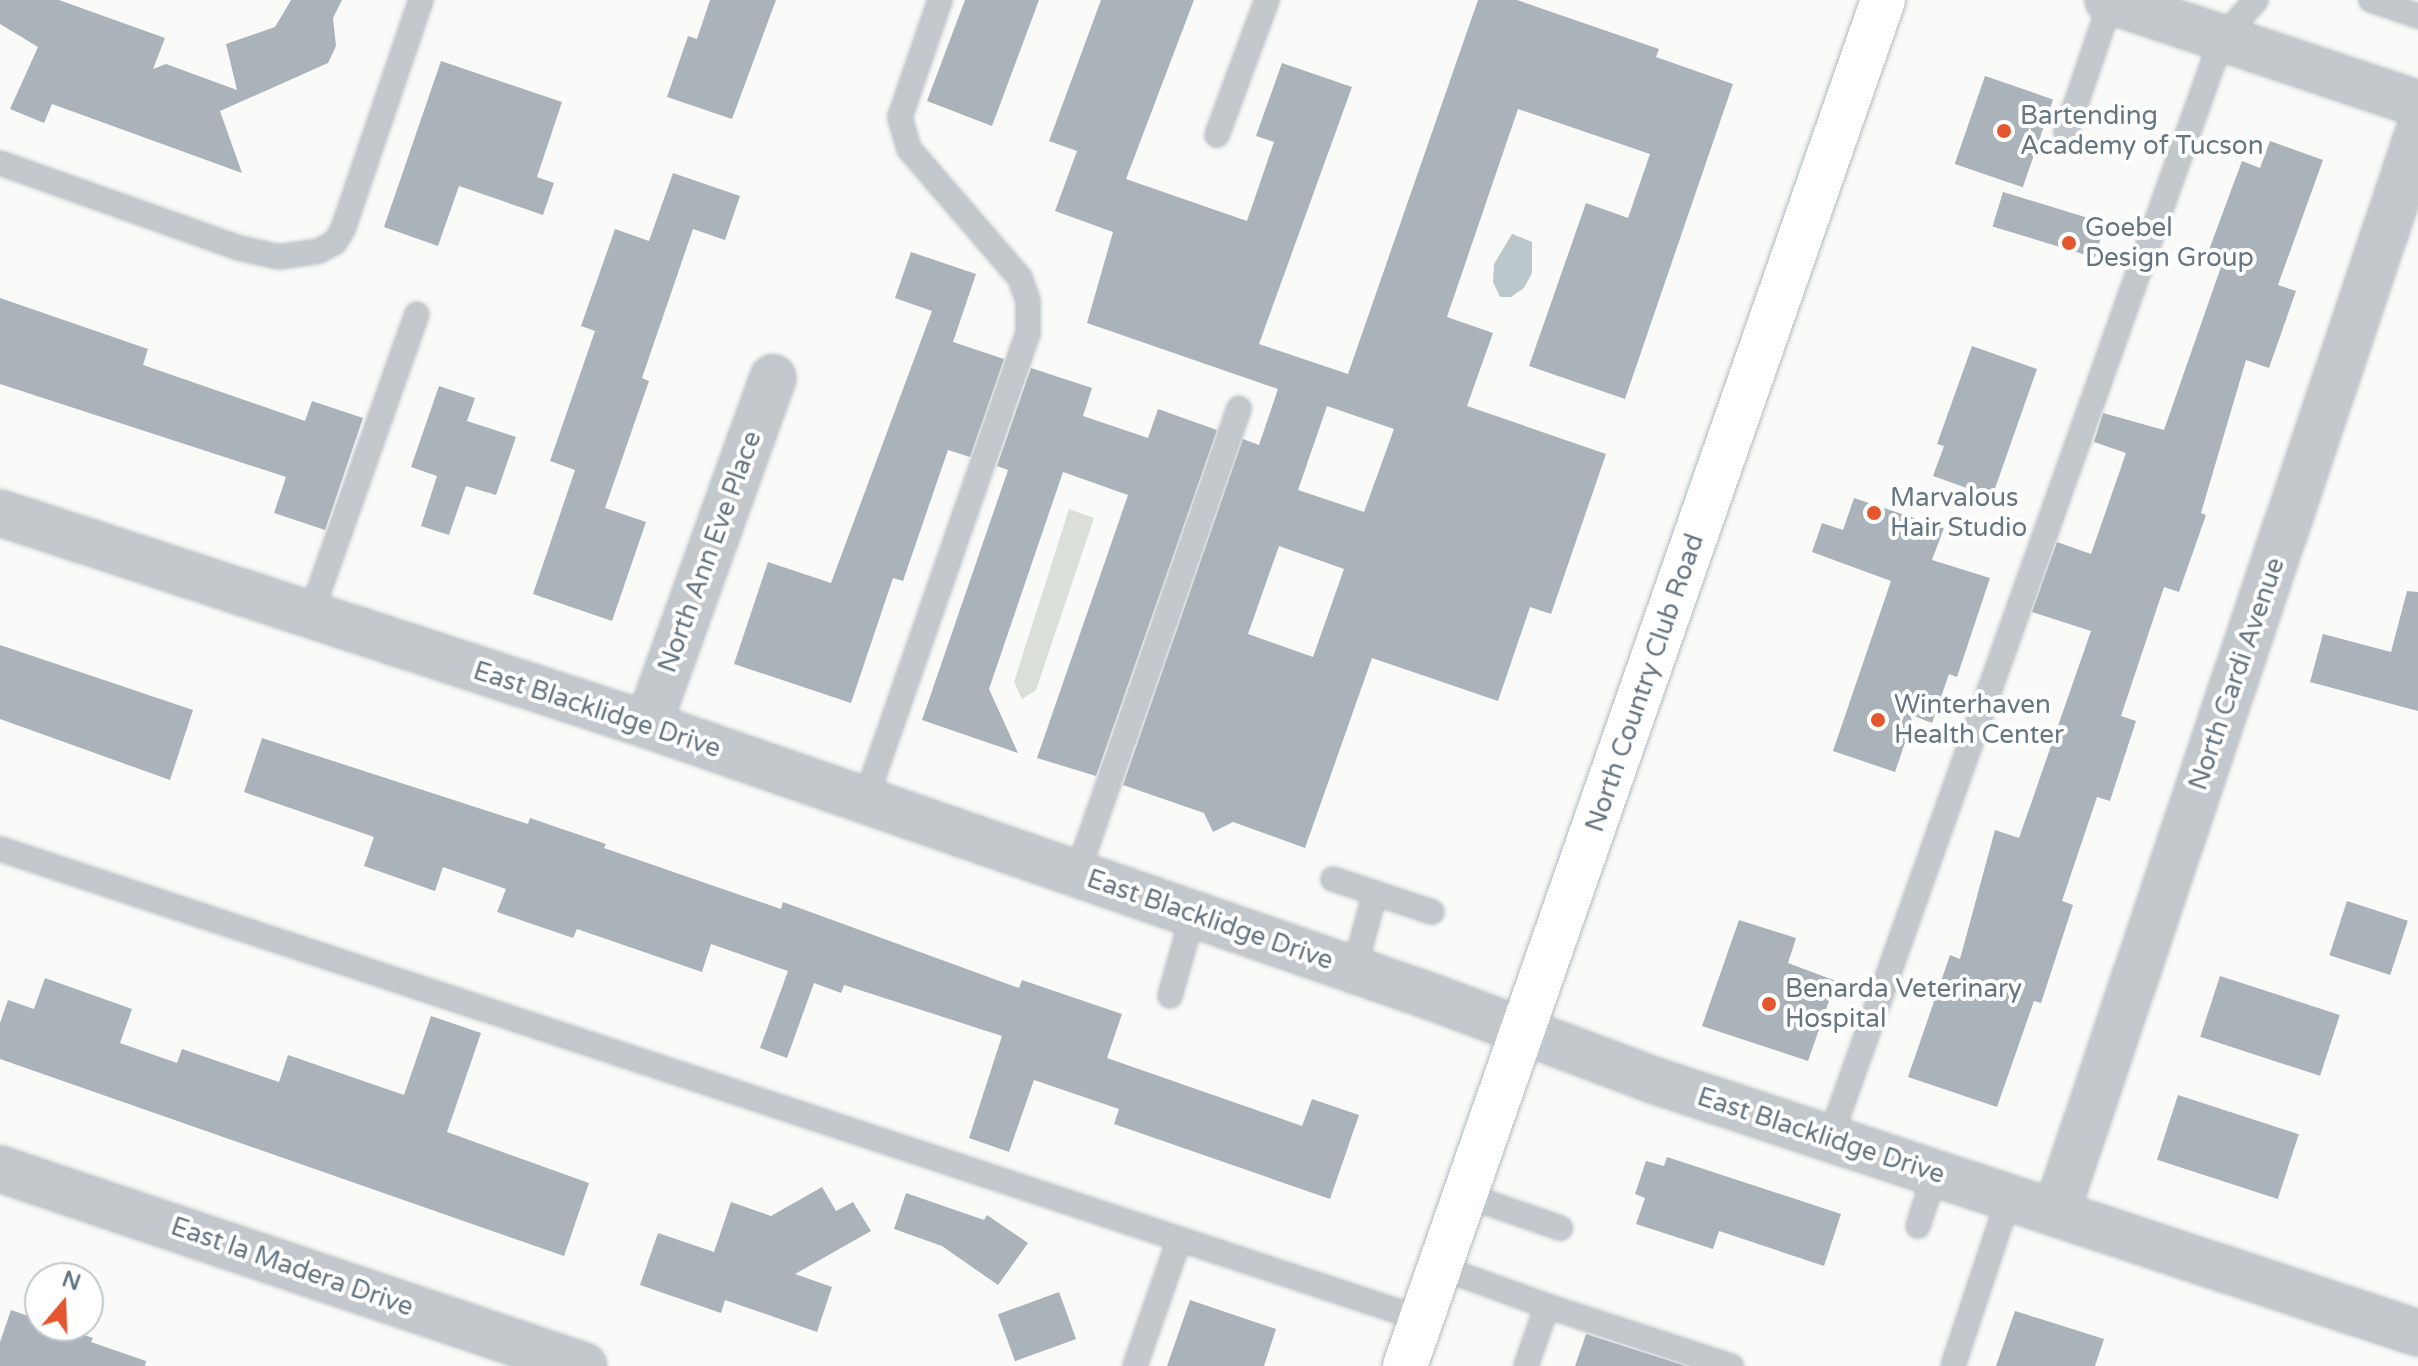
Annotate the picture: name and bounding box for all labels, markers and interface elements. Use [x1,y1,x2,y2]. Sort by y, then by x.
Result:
place label: Bartending Academy of Tucson [2020,100,2263,162]
marker: Bartending Academy of Tucson [1995,122,2013,140]
place label: Goebel Design Group [2085,212,2254,274]
marker: Goebel Design Group [2060,234,2078,252]
street label: North Ann Eve Place [652,427,768,677]
place label: Marvalous Hair Studio [1890,482,2027,544]
marker: Marvalous Hair Studio [1865,504,1883,522]
street label: North Country Club Road [1579,530,1711,836]
street label: North Cardi Avenue [2183,554,2291,794]
street label: East Blacklidge Drive [469,655,725,765]
place label: Winterhaven Health Center [1894,689,2064,750]
marker: Winterhaven Health Center [1869,711,1887,729]
street label: East Blacklidge Drive [1083,863,1337,977]
place label: Benarda Veterinary Hospital [1785,973,2022,1034]
marker: Benarda Veterinary Hospital [1760,995,1778,1013]
street label: East Blacklidge Drive [1693,1081,1949,1191]
street label: East la Madera Drive [167,1211,417,1323]
north arrow [24,1262,104,1342]
text: N [59,1266,84,1296]

